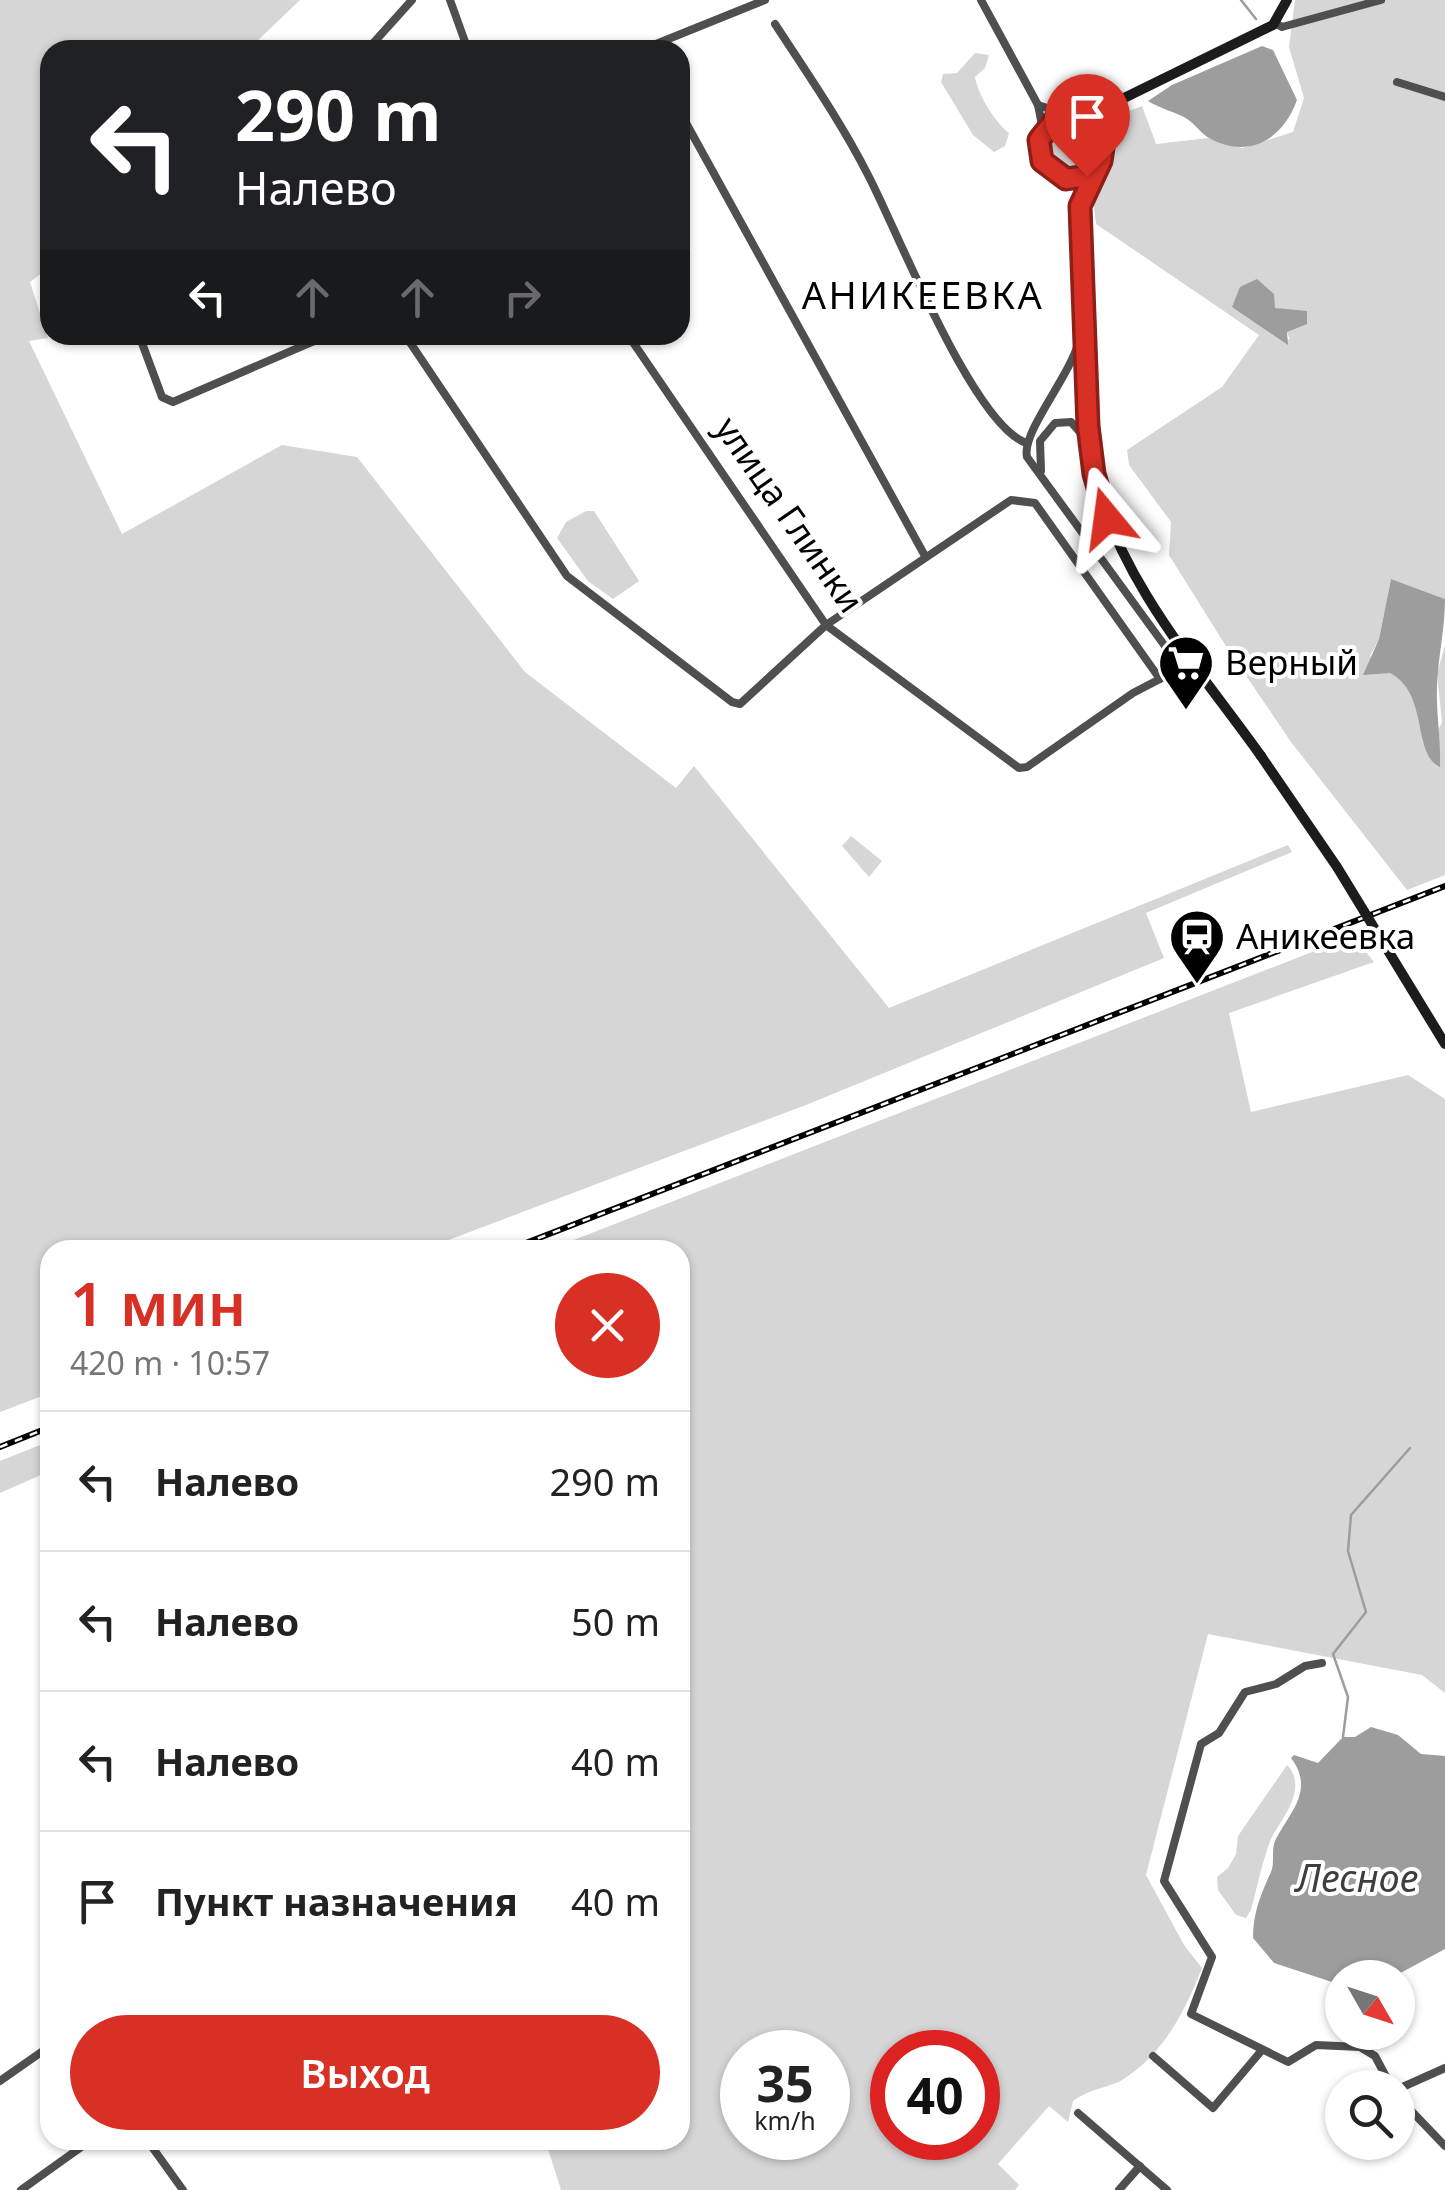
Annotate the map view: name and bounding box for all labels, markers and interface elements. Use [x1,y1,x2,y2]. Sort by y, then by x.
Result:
text: 290 m [235,66,442,162]
pin [1045,74,1130,177]
icon: left [70,80,200,210]
icon: arrive [1060,89,1115,144]
text: Налево [235,157,397,218]
district label: АНИКЕЕВКА [802,268,1044,320]
icon: left [180,270,235,325]
icon: ahead [285,270,340,325]
icon: ahead [390,270,445,325]
icon: right [495,270,550,325]
street label: улица Глинки [705,407,875,621]
position arrow [1055,466,1159,570]
supermarket icon: Верный [1156,633,1216,712]
place label: Верный [1225,638,1358,685]
station icon: Аникеевка [1167,907,1227,986]
place label: Аникеевка [1236,912,1415,959]
text: 1 мин [70,1262,246,1344]
button: close [555,1273,660,1378]
text: 420 m · 10:57 [70,1341,270,1384]
icon: left [70,1454,125,1509]
text: Налево [155,1455,299,1507]
text: 290 m [549,1455,660,1507]
icon: left [70,1594,125,1649]
text: Налево [155,1595,299,1647]
text: 50 m [571,1595,660,1647]
icon: left [70,1734,125,1789]
text: Налево [155,1735,299,1787]
text: 40 m [571,1735,660,1787]
water label: Лесное [1294,1851,1418,1903]
icon: arrive [70,1874,125,1929]
text: Пункт назначения [155,1875,518,1927]
text: 40 m [571,1875,660,1927]
north arrow [1325,1960,1415,2050]
map controls [1325,1960,1415,2160]
button: Выход [70,2015,660,2130]
speed limit sign: 40 [870,2030,1000,2160]
text: 35 [756,2049,814,2117]
button: search [1325,2070,1415,2160]
text: km/h [754,2103,816,2137]

